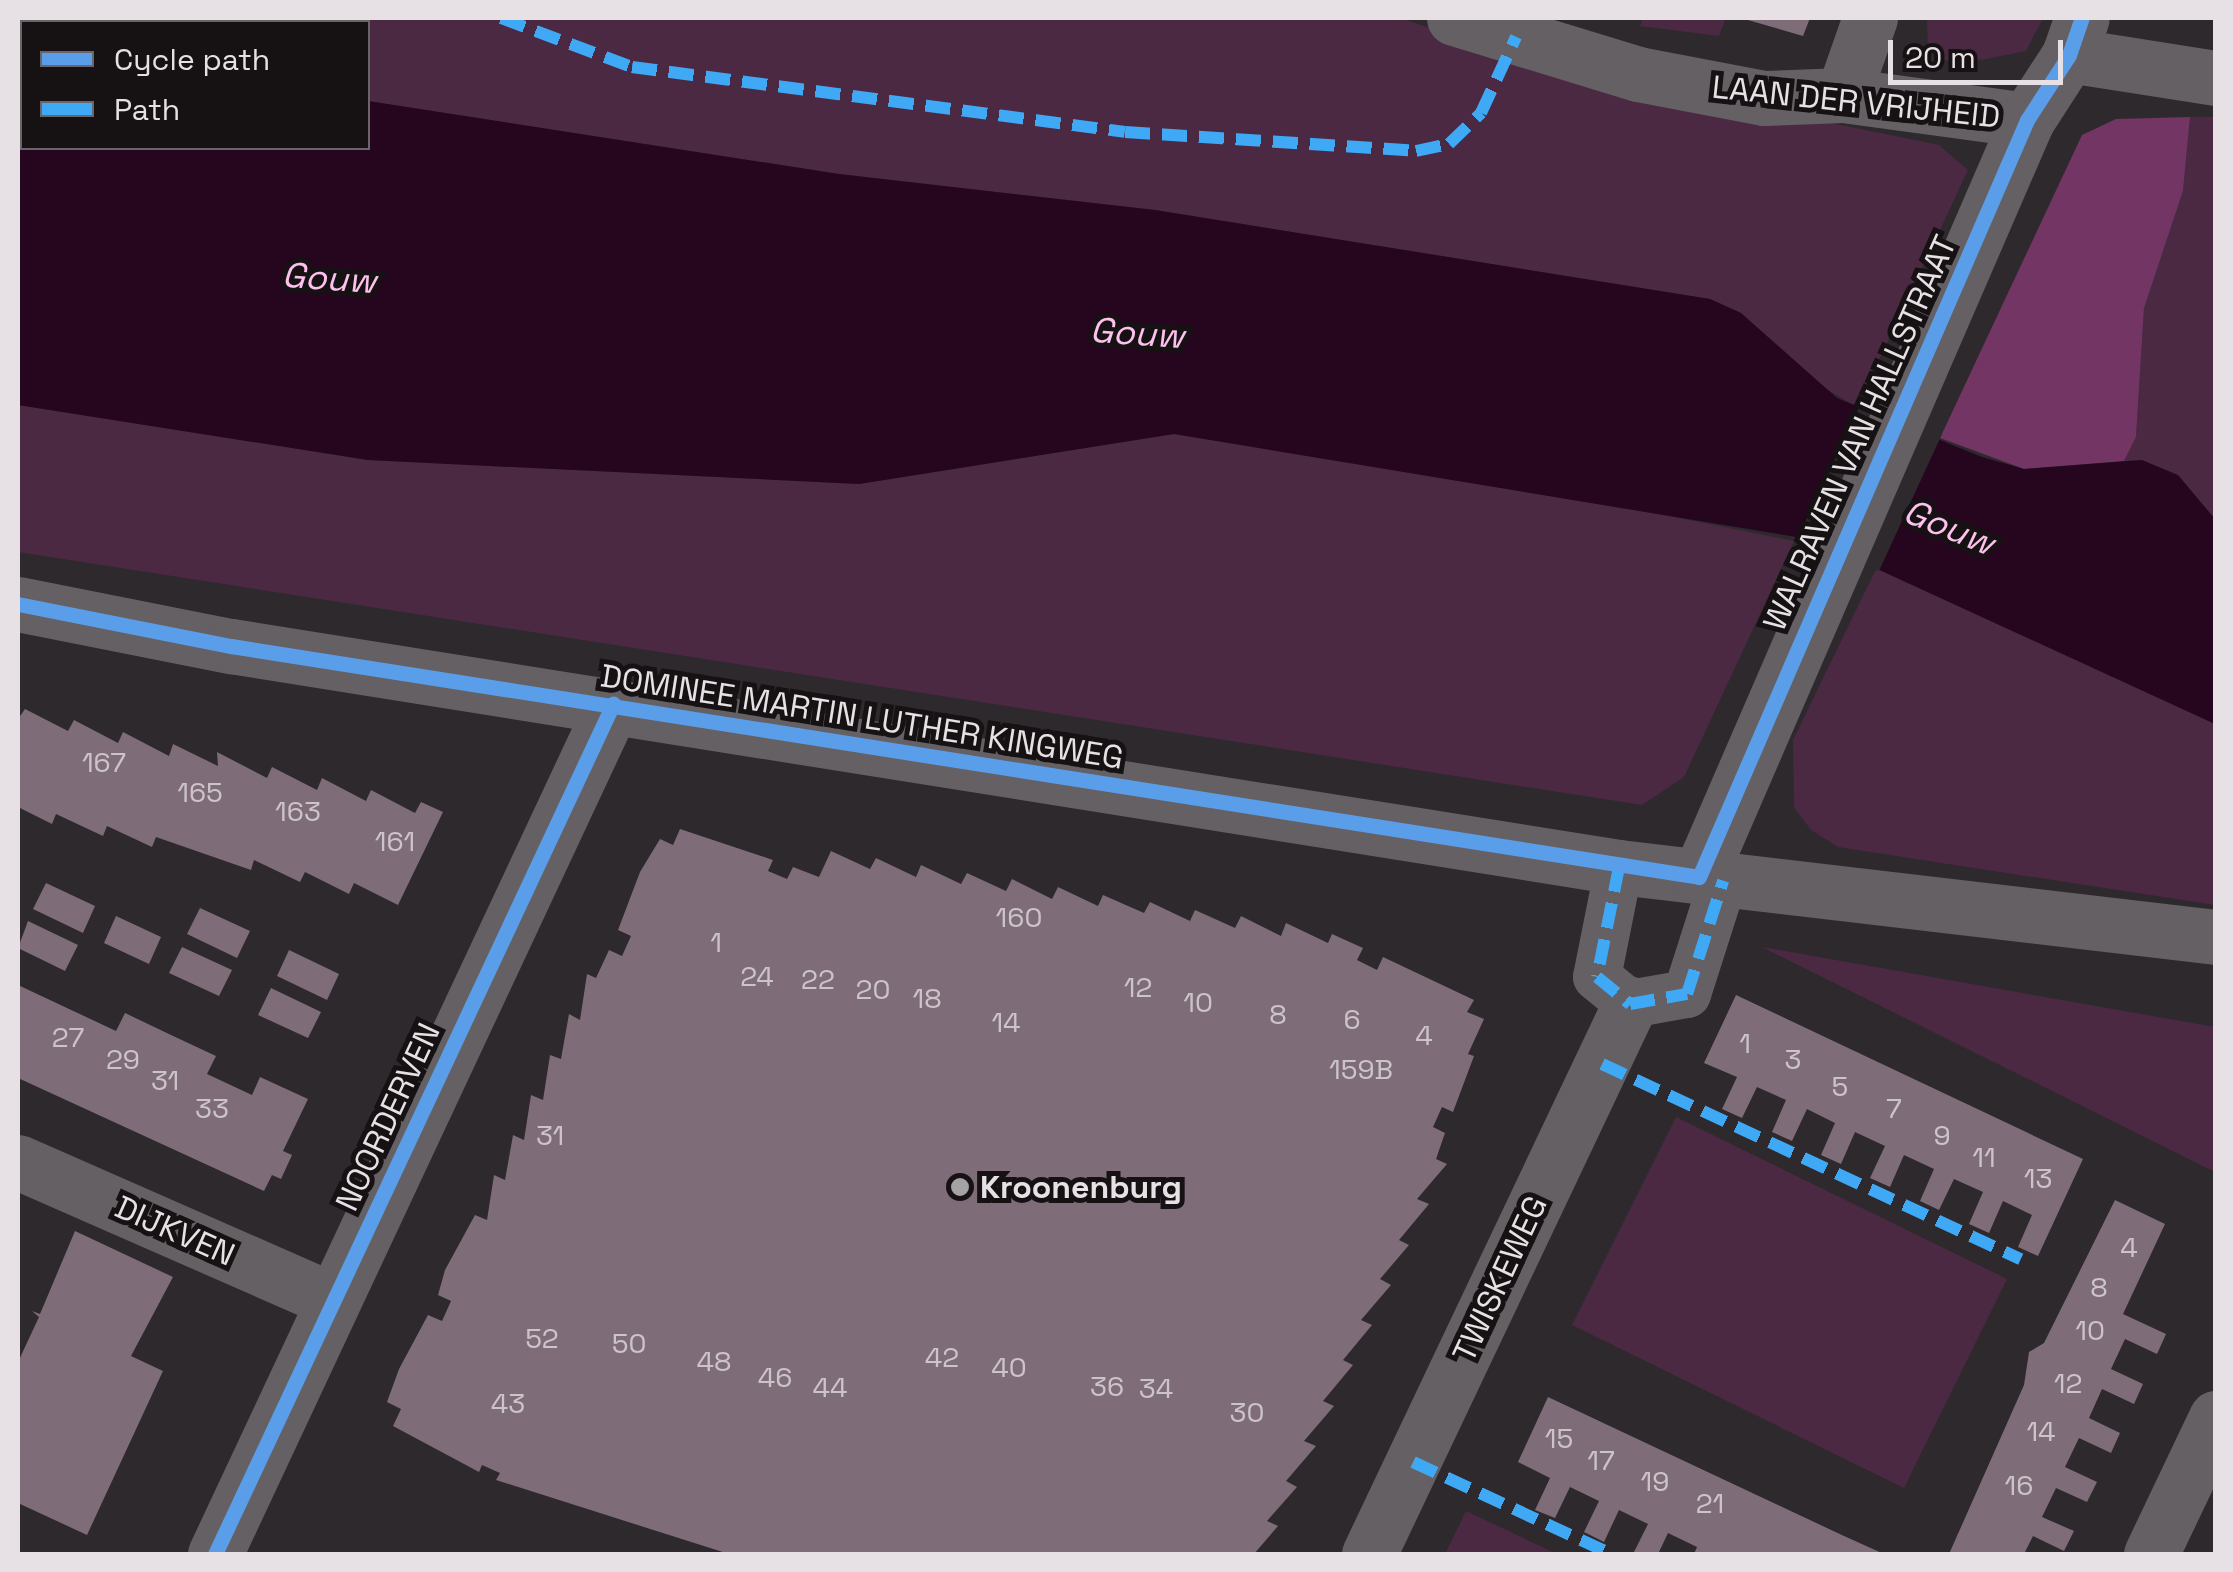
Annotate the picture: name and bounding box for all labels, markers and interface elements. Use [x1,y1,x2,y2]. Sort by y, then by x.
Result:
legend [20,20,370,150]
scale bar [1893,20,2068,82]
text: 20 m [1905,38,1976,77]
text: Cycle path [114,40,270,79]
street label: LAAN DER VRIJHEID [1710,68,2002,136]
text: Path [114,90,180,129]
street label: WALRAVEN VAN HALLSTRAAT [1755,229,1965,637]
water label: Gouw [281,254,377,302]
water label: Gouw [1089,309,1185,357]
water label: Gouw [1897,490,2001,564]
street label: DOMINEE MARTIN LUTHER KINGWEG [598,657,1126,777]
house number: 167 [82,745,126,779]
house number: 165 [177,775,223,809]
house number: 163 [275,794,321,828]
house number: 161 [375,824,415,858]
house number: 160 [996,900,1042,934]
house number: 1 [710,925,722,959]
house number: 24 [740,959,774,993]
house number: 22 [801,962,835,996]
house number: 12 [1124,970,1152,1004]
house number: 20 [856,972,890,1006]
house number: 18 [912,981,942,1015]
house number: 10 [1183,985,1213,1019]
house number: 8 [1269,997,1287,1031]
house number: 6 [1343,1002,1361,1036]
house number: 14 [991,1005,1021,1039]
street label: NOORDERVEN [328,1017,448,1217]
house number: 4 [1415,1018,1433,1052]
house number: 27 [52,1020,84,1054]
house number: 1 [1739,1026,1751,1060]
house number: 29 [106,1042,140,1076]
house number: 3 [1785,1042,1801,1076]
house number: 159B [1329,1052,1393,1086]
house number: 31 [151,1063,179,1097]
house number: 5 [1832,1069,1848,1103]
house number: 33 [195,1091,229,1125]
house number: 7 [1886,1091,1902,1125]
house number: 31 [536,1118,564,1152]
house number: 9 [1933,1118,1951,1152]
house number: 11 [1972,1140,1996,1174]
house number: 13 [2024,1161,2052,1195]
place label: Kroonenburg [980,1168,1182,1206]
marker: Kroonenburg [949,1176,971,1198]
street label: DIJKVEN [109,1188,241,1274]
street label: TWISKEWEG [1445,1190,1555,1368]
house number: 4 [2120,1230,2138,1264]
house number: 8 [2090,1270,2108,1304]
house number: 10 [2075,1313,2105,1347]
house number: 52 [525,1321,559,1355]
house number: 50 [612,1326,646,1360]
house number: 42 [925,1340,959,1374]
house number: 48 [697,1344,731,1378]
house number: 40 [991,1350,1027,1384]
house number: 46 [758,1360,792,1394]
house number: 12 [2054,1366,2082,1400]
house number: 36 [1090,1369,1124,1403]
house number: 44 [813,1370,847,1404]
house number: 34 [1139,1371,1173,1405]
house number: 43 [491,1386,525,1420]
house number: 30 [1230,1395,1264,1429]
house number: 14 [2026,1414,2056,1448]
house number: 15 [1545,1421,1573,1455]
house number: 17 [1587,1443,1615,1477]
house number: 19 [1641,1464,1669,1498]
house number: 16 [2005,1468,2033,1502]
house number: 21 [1696,1486,1724,1520]

